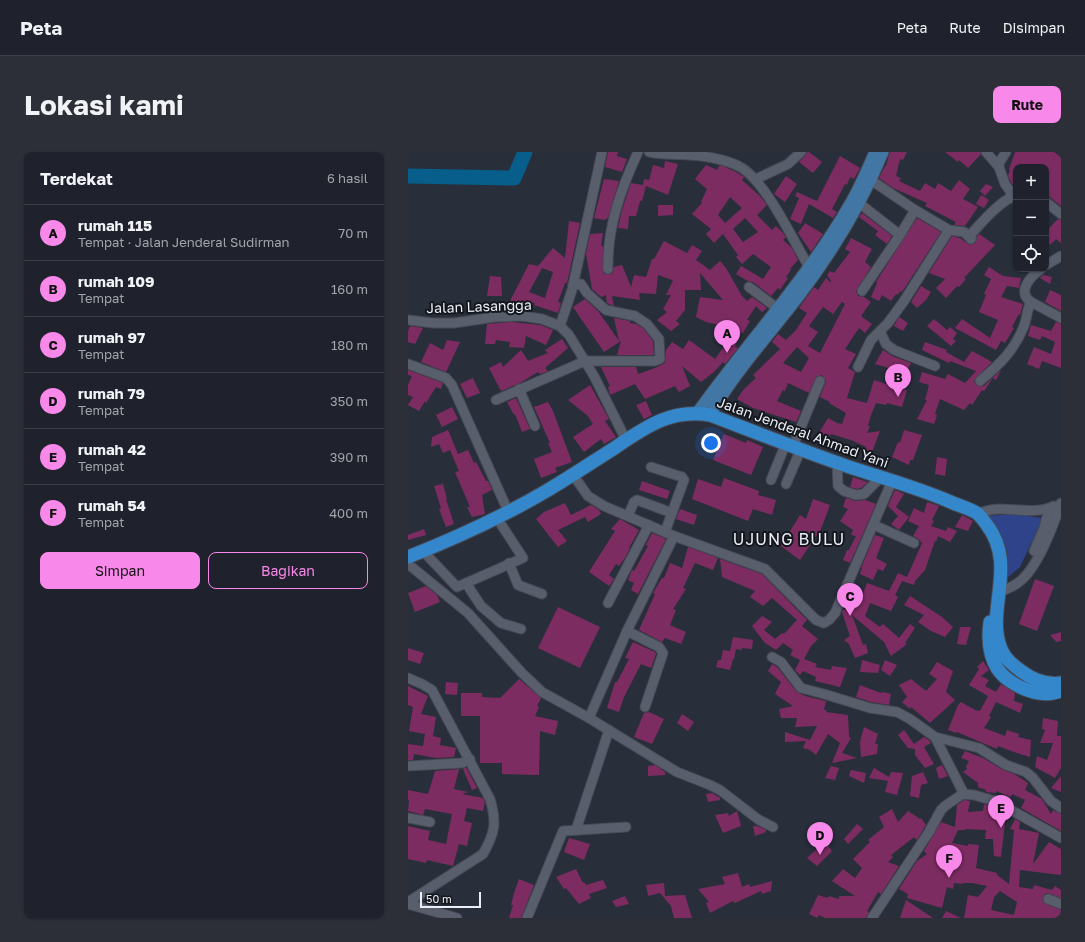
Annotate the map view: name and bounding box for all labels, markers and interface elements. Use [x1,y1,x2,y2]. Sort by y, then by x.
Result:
text: Peta [20,16,62,39]
text: Peta [897,19,927,36]
text: Rute [949,19,981,36]
text: Disimpan [1003,19,1065,36]
button: Rute [993,86,1061,123]
text: Lokasi kami [24,88,184,121]
map controls [1013,164,1049,272]
button: + [1013,164,1049,200]
text: Terdekat [40,168,113,189]
text: 6 hasil [327,170,368,186]
button: − [1013,200,1049,236]
text: rumah 115 [78,216,152,234]
text: A [48,225,58,241]
text: 70 m [338,225,368,241]
text: Tempat · Jalan Jenderal Sudirman [78,234,290,250]
button: locate [1013,236,1049,272]
text: rumah 109 [78,272,154,290]
text: B [48,281,58,297]
text: 160 m [331,281,368,297]
text: Tempat [78,290,124,306]
street label: Jalan Lasangga [426,296,532,316]
pin: A [714,320,740,353]
text: rumah 97 [78,328,145,346]
text: C [48,337,58,353]
text: 180 m [331,337,368,353]
text: Tempat [78,346,124,362]
pin: B [885,364,911,397]
text: rumah 79 [78,384,145,402]
text: D [48,393,58,409]
text: 350 m [330,393,368,409]
street label: Jalan Jenderal Ahmad Yani [715,393,891,471]
text: Tempat [78,402,124,418]
your location [701,433,721,453]
text: rumah 42 [78,440,146,458]
text: E [49,449,57,465]
text: 390 m [330,449,368,465]
text: Tempat [78,458,124,474]
text: rumah 54 [78,496,146,514]
text: F [49,505,57,521]
text: 400 m [329,505,368,521]
text: Tempat [78,514,124,530]
district label: UJUNG BULU [733,529,845,549]
button: Simpan [40,552,200,589]
button: Bagikan [208,552,368,589]
pin: C [837,583,863,616]
pin: E [988,795,1014,828]
pin: D [807,822,833,855]
pin: F [936,845,962,878]
scale bar [420,890,481,909]
text: 50 m [426,892,452,905]

